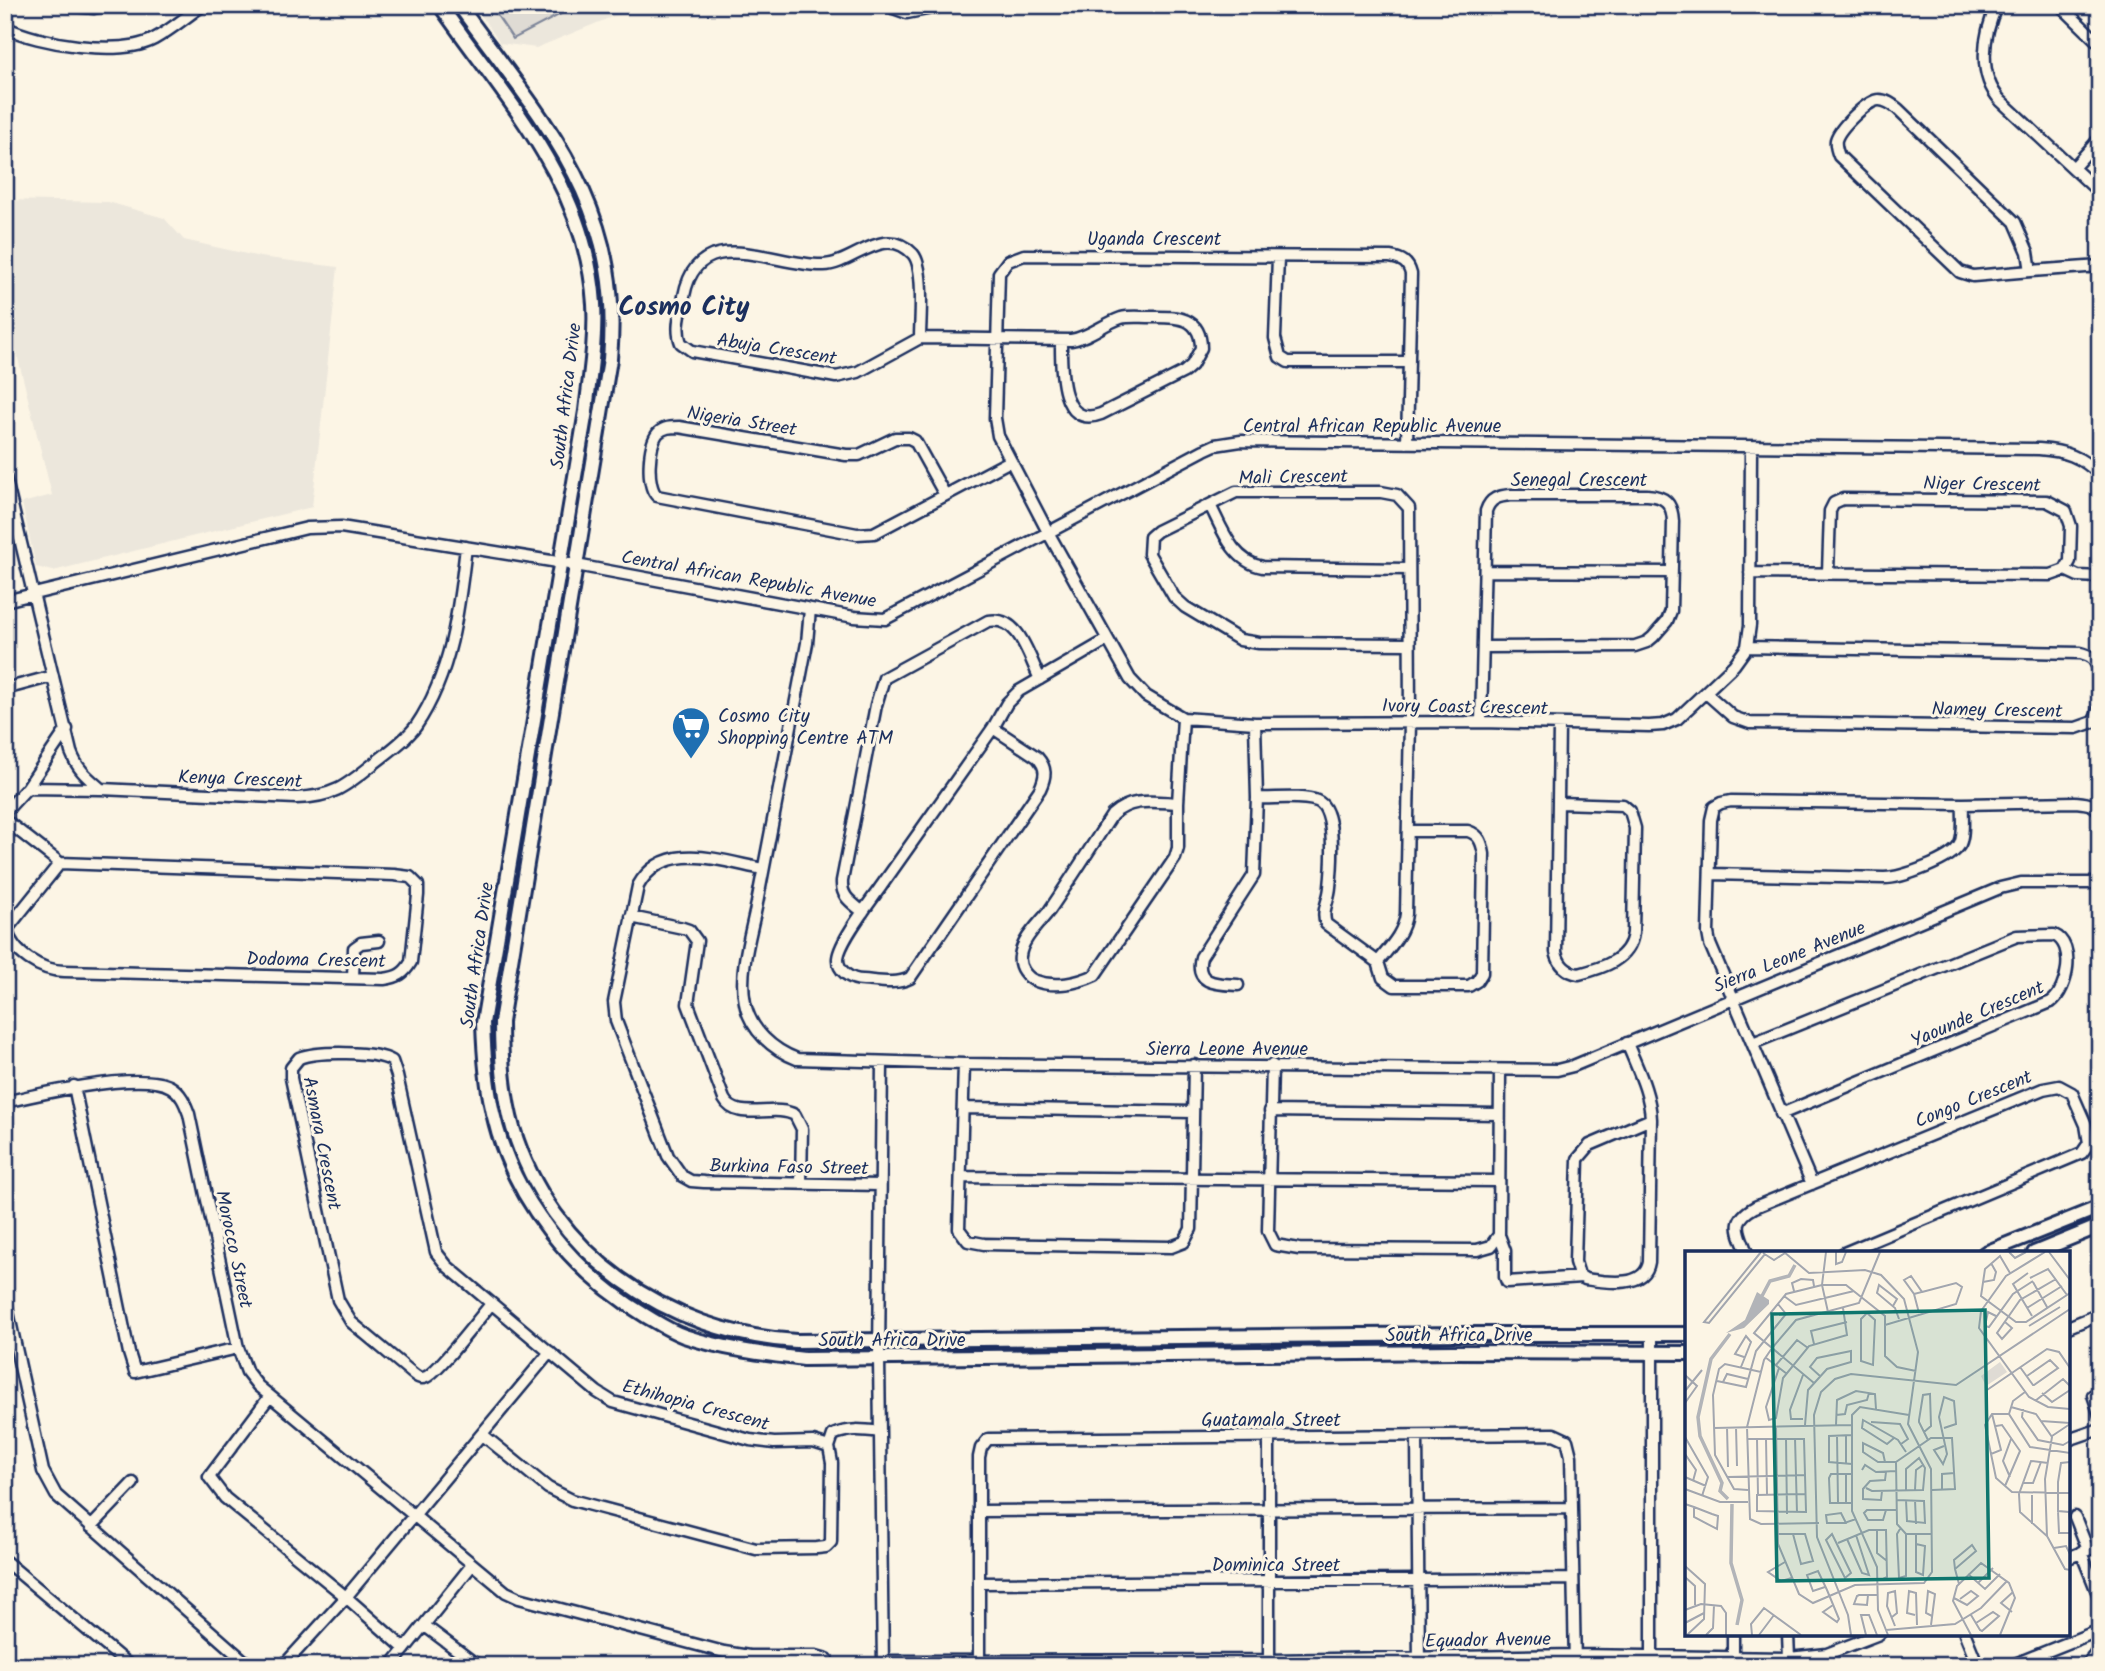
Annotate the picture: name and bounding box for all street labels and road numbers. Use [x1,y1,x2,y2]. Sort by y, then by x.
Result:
street label: Uganda Crescent [1087,225,1222,255]
street label: South Africa Drive [543,321,591,471]
street label: Abuja Crescent [715,326,839,374]
street label: Nigeria Street [685,399,799,446]
street label: Central African Republic Avenue [1243,412,1502,442]
street label: Mali Crescent [1238,462,1349,494]
street label: Senegal Crescent [1511,466,1648,496]
street label: Niger Crescent [1923,469,2042,501]
street label: Central African Republic Avenue [619,543,879,617]
street label: Ivory Coast Crescent [1382,692,1549,724]
street label: Namey Crescent [1931,695,2063,727]
street label: Kenya Crescent [177,763,303,797]
street label: South Africa Drive [453,880,503,1030]
street label: Sierra Leone Avenue [1709,913,1871,1002]
street label: Dodoma Crescent [246,945,387,977]
street label: Yaounde Crescent [1906,973,2050,1056]
street label: Sierra Leone Avenue [1146,1035,1308,1065]
street label: Congo Crescent [1911,1062,2038,1137]
street label: Asmara Crescent [293,1074,349,1213]
street label: Burkina Faso Street [709,1152,869,1184]
street label: Morocco Street [206,1188,260,1312]
street label: South Africa Drive [1385,1321,1533,1351]
street label: South Africa Drive [818,1326,966,1356]
street label: Ethihopia Crescent [619,1372,773,1440]
street label: Guatamala Street [1201,1406,1341,1436]
street label: Dominica Street [1212,1551,1341,1581]
street label: Equador Avenue [1425,1625,1552,1657]

